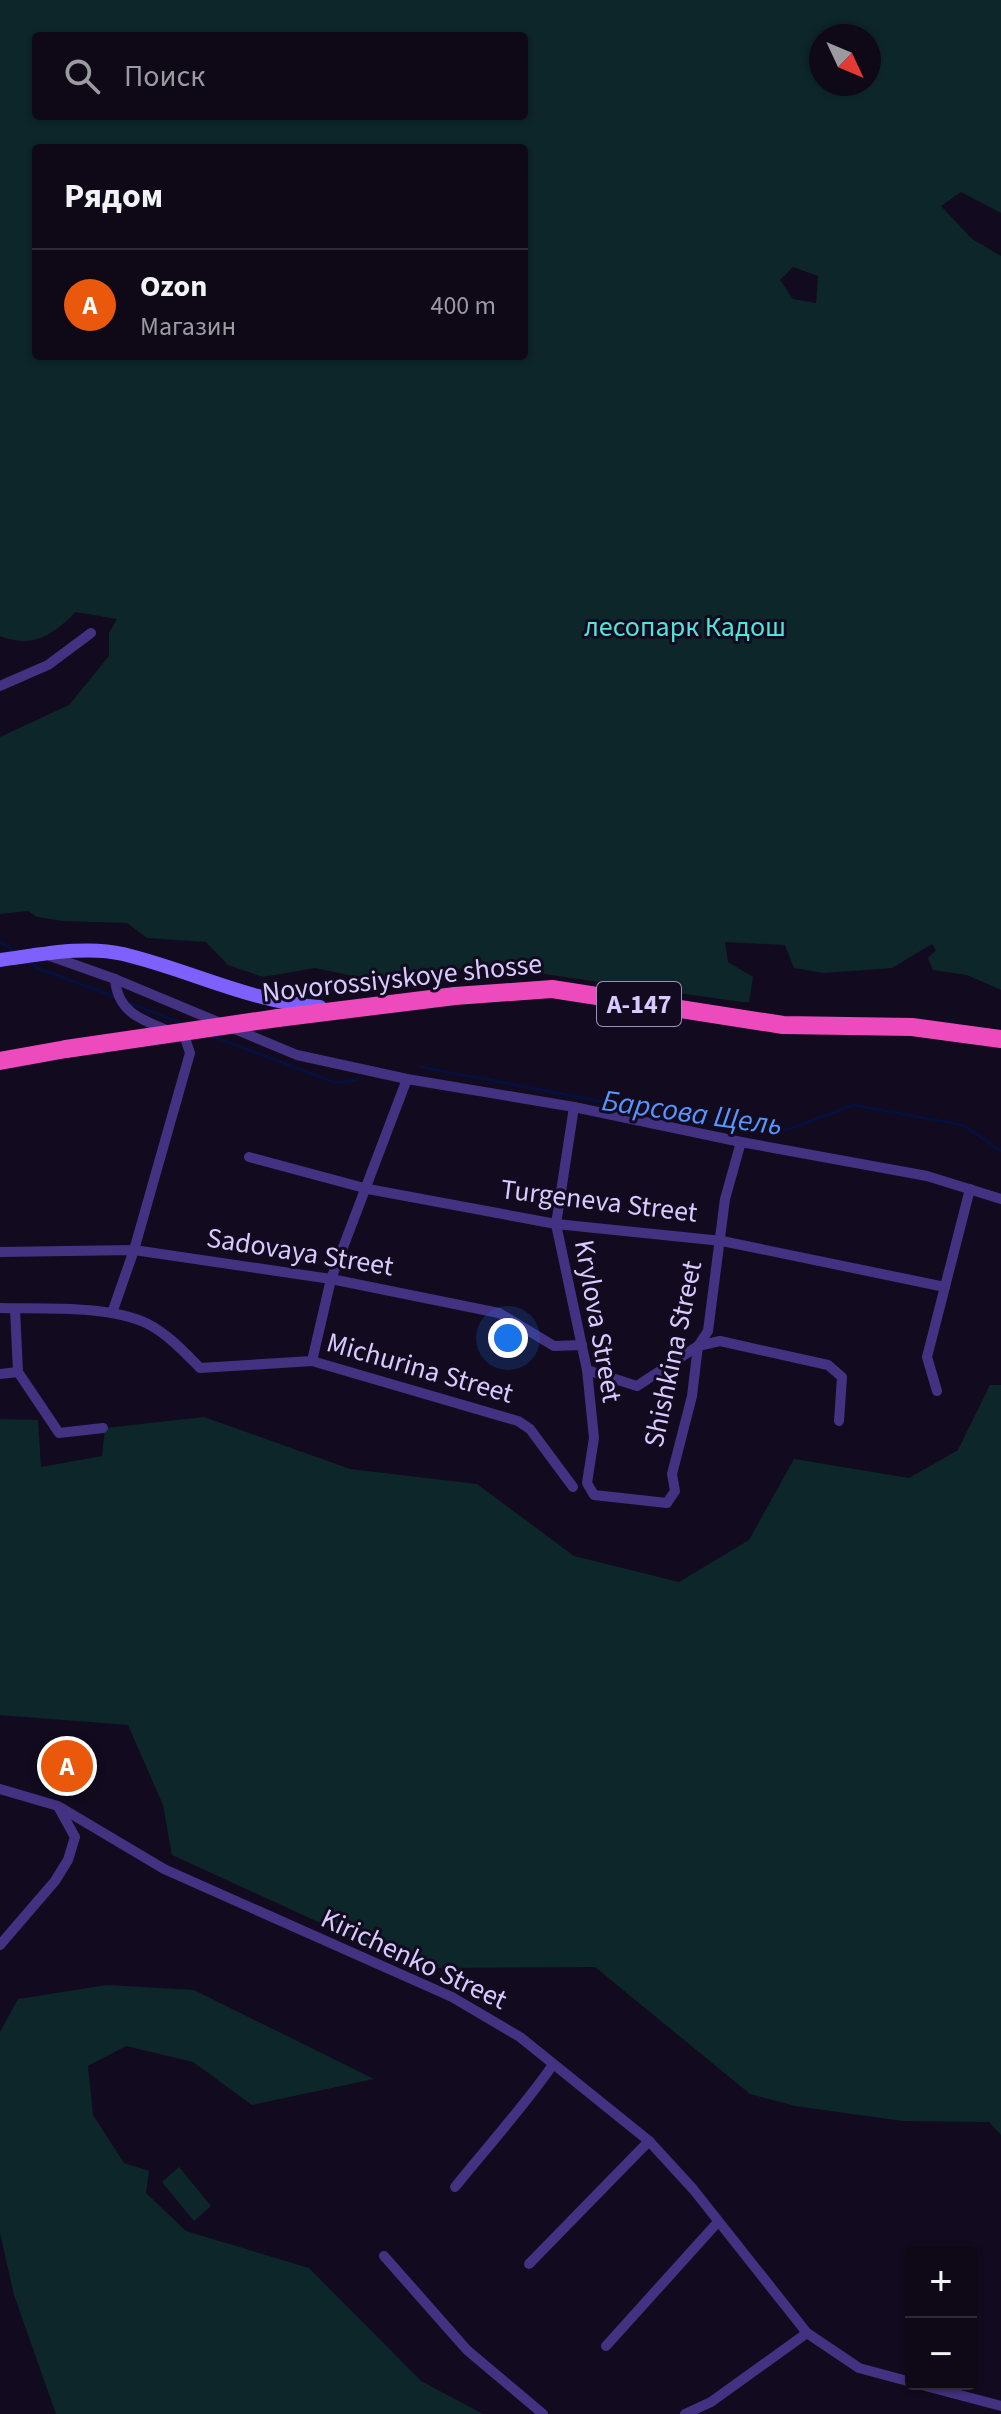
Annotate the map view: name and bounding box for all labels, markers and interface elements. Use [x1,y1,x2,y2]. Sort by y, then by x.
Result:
north arrow [809,24,881,96]
search box [32,32,528,120]
icon: search [60,54,104,98]
text: Поиск [124,55,205,98]
text: Рядом [64,172,163,221]
text: Ozon [140,265,207,308]
text: A [83,287,97,324]
text: 400 m [430,287,496,324]
text: Магазин [140,308,236,345]
park label: лесопарк Кадош [584,607,786,647]
street label: Novorossiyskoye shosse [260,943,544,1013]
road number: А-147 [597,982,681,1026]
water label: Барсова Щель [599,1079,785,1147]
street label: Turgeneva Street [498,1169,700,1233]
street label: Sadovaya Street [204,1217,397,1287]
street label: Krylova Street [564,1237,632,1406]
street label: Shishkina Street [634,1256,712,1451]
your location [488,1318,528,1358]
street label: Michurina Street [322,1322,518,1414]
pin: A [41,1736,93,1796]
street label: Kirichenko Street [314,1898,514,2020]
map controls [905,2246,977,2390]
button: + [905,2246,977,2318]
button: − [905,2318,977,2390]

